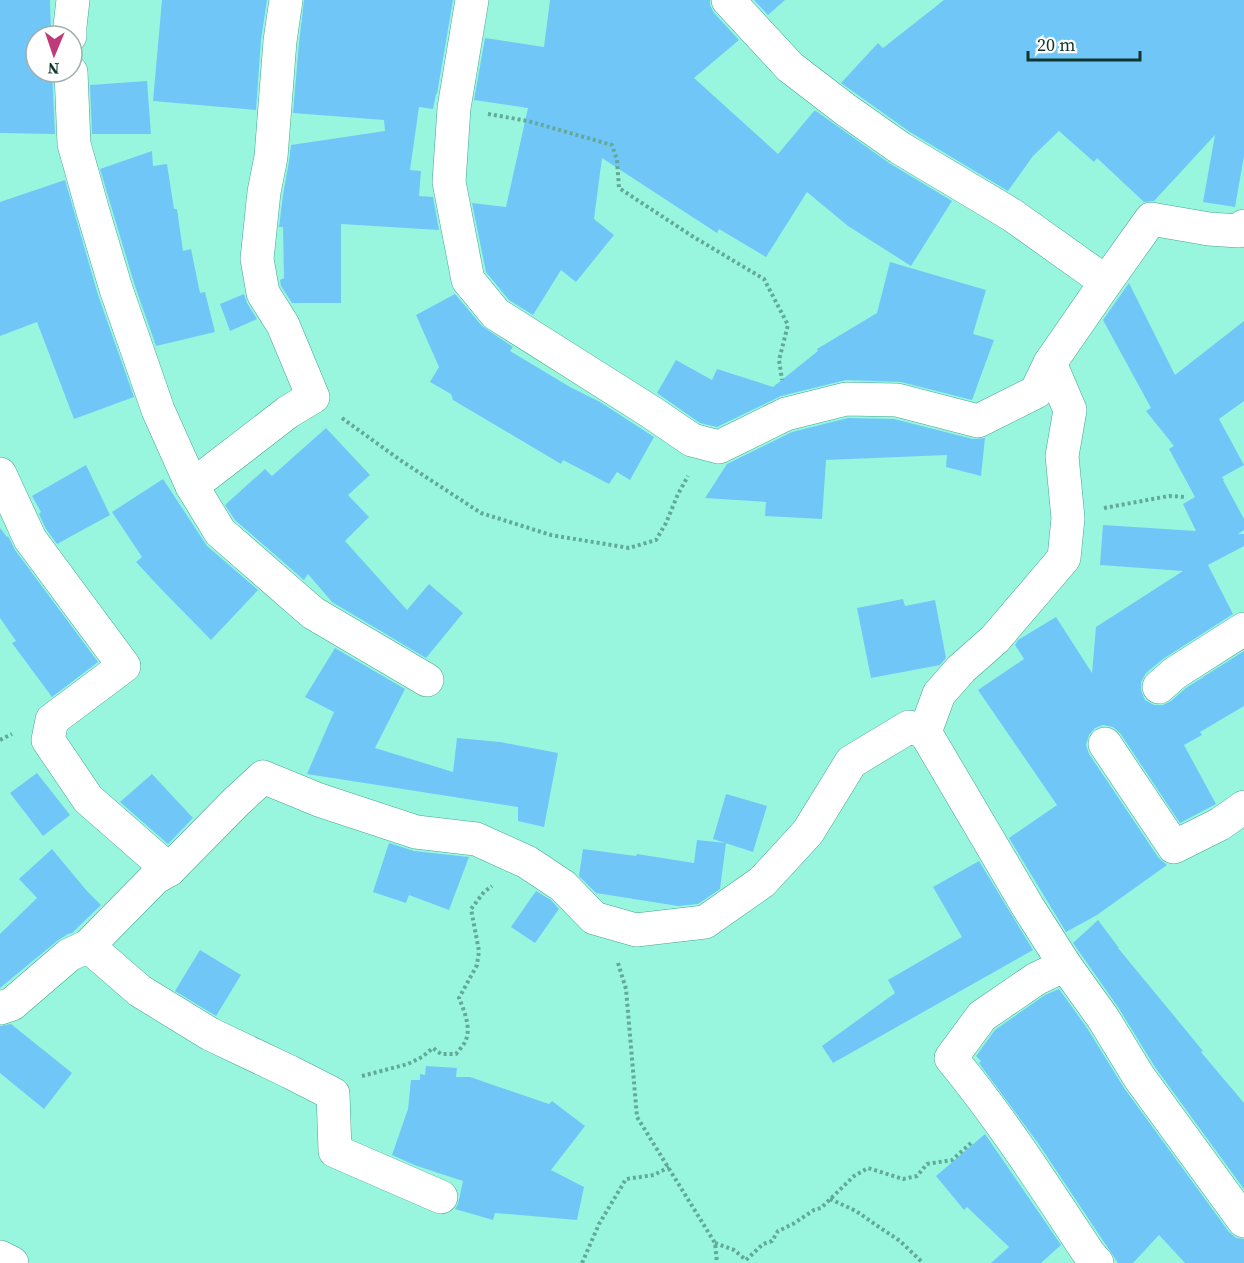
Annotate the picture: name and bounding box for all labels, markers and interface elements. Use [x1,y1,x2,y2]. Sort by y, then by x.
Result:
north arrow [24,24,84,84]
scale bar [1028,24,1140,62]
text: 20 m [1037,32,1075,57]
text: N [47,58,60,80]

